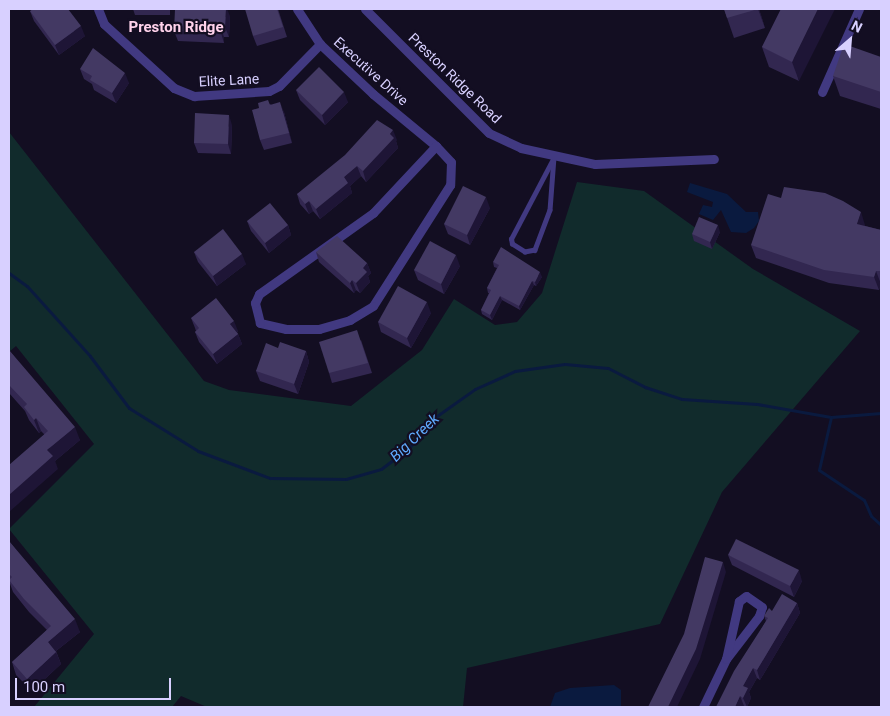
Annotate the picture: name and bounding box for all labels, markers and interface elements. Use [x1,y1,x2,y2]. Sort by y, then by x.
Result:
north arrow [825,15,875,65]
text: N [849,17,865,36]
district label: Preston Ridge [128,19,224,37]
street label: Preston Ridge Road [405,29,505,127]
street label: Executive Drive [330,33,412,109]
street label: Elite Lane [198,70,260,90]
water label: Big Creek [387,410,443,466]
scale bar [18,668,174,700]
text: 100 m [23,678,65,696]

